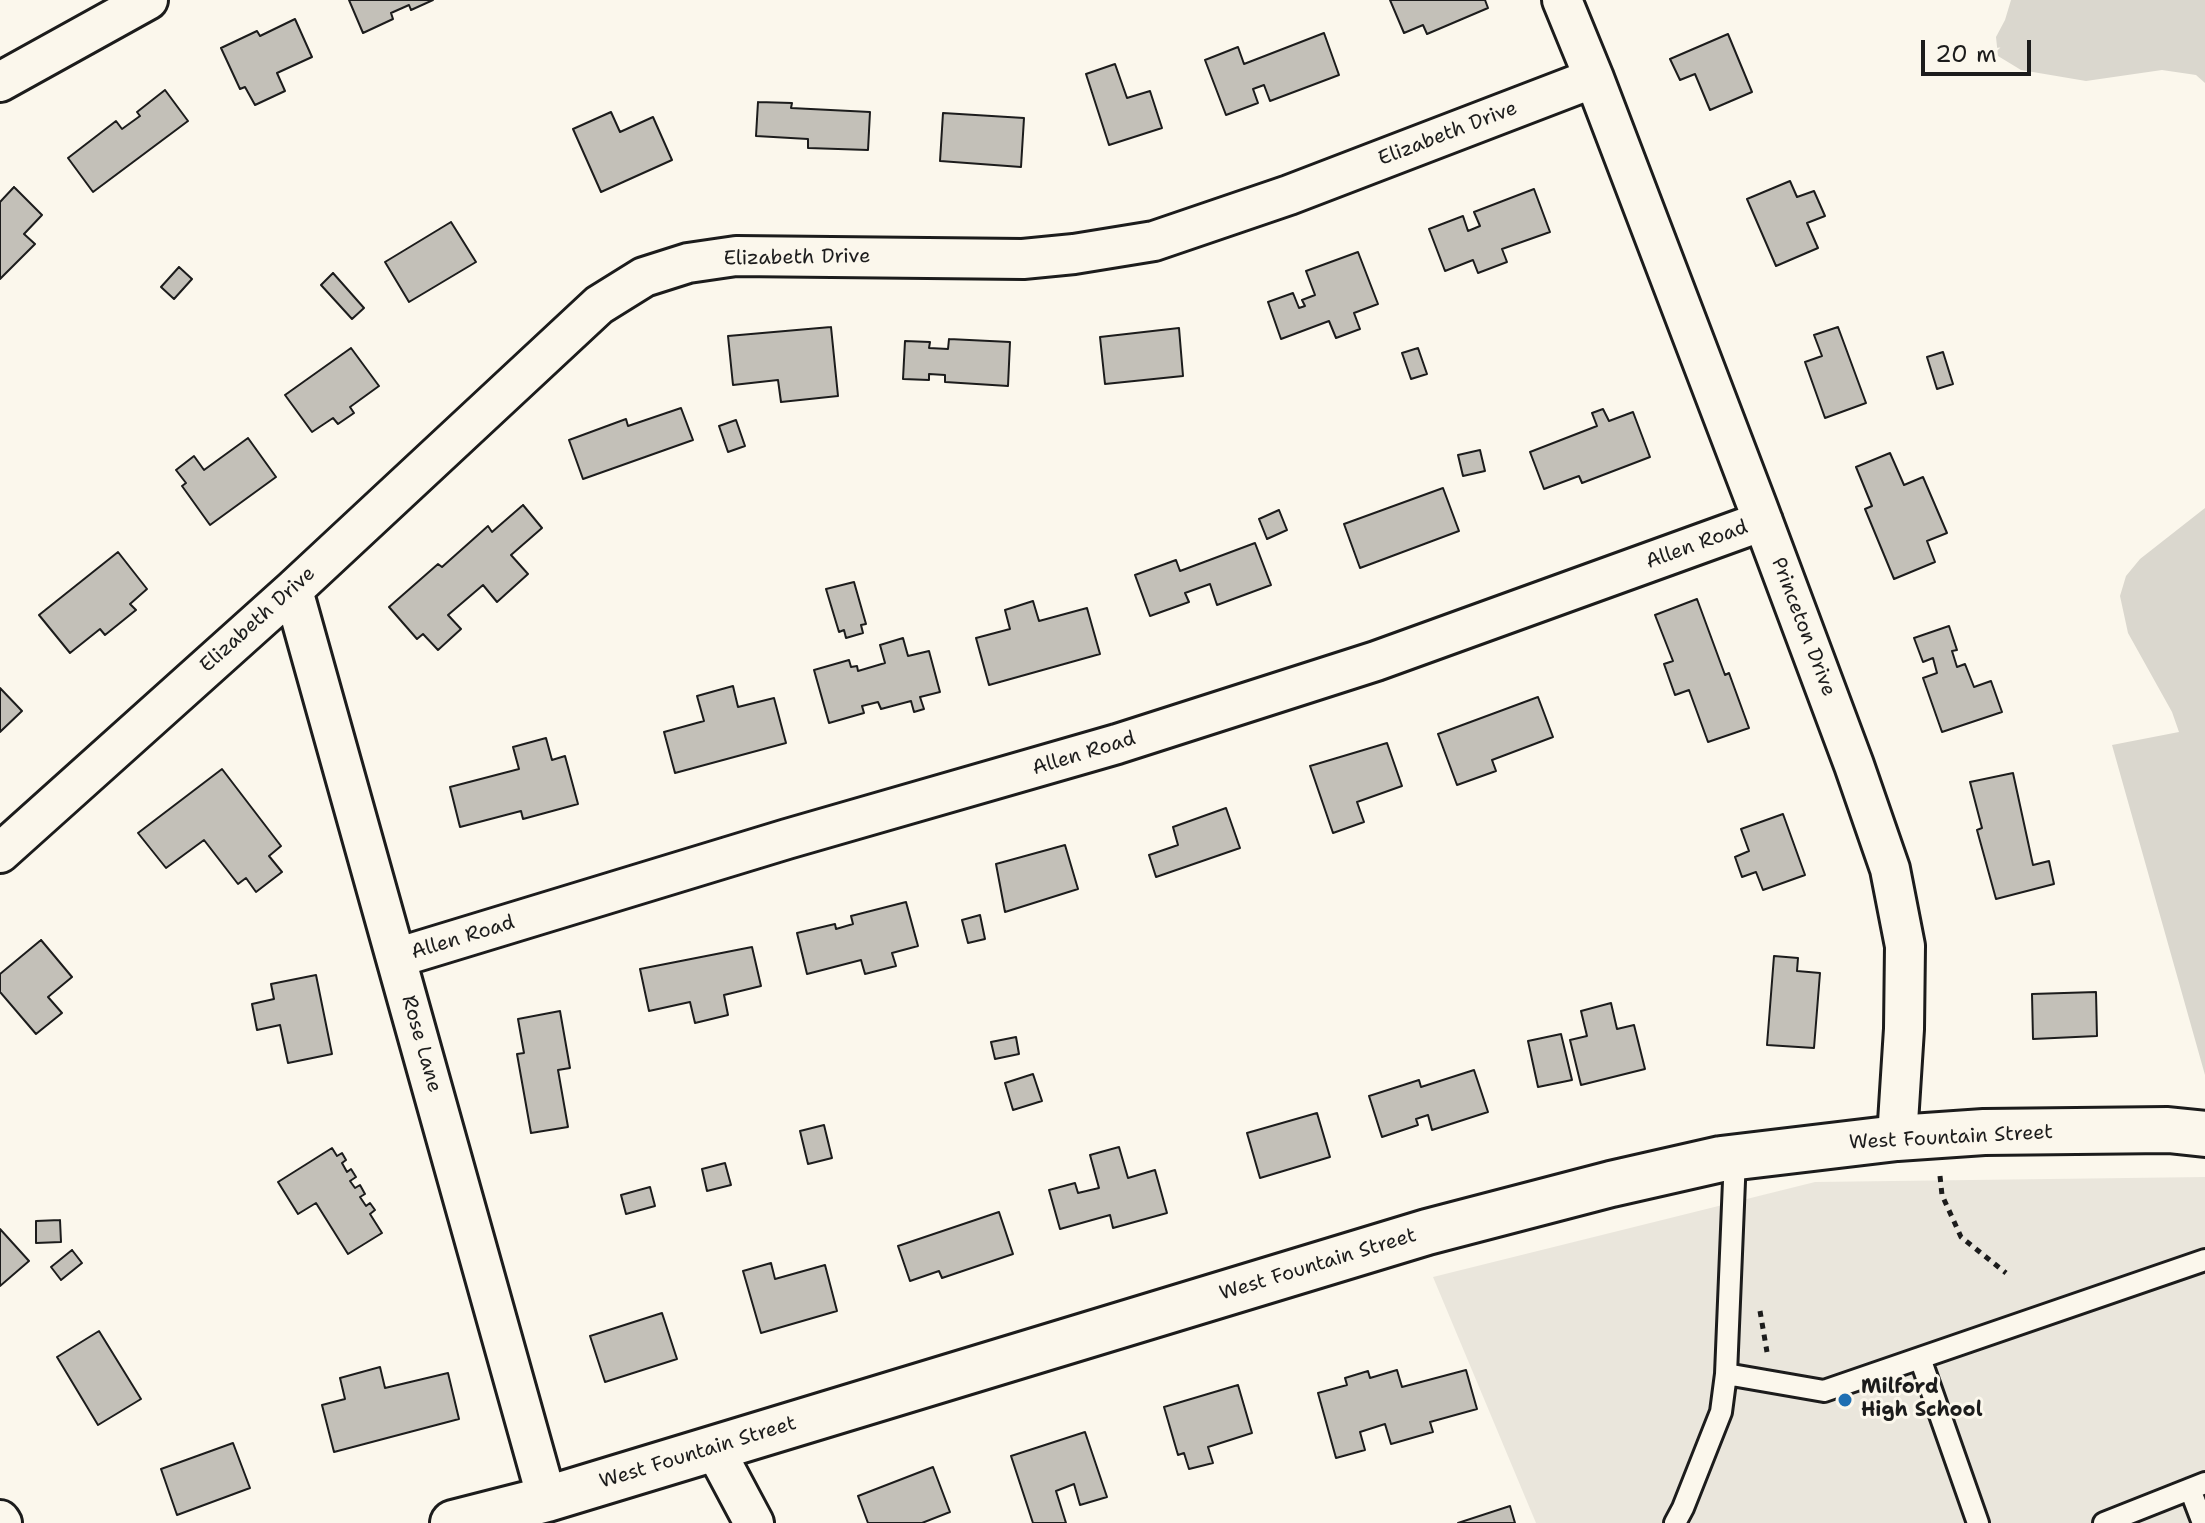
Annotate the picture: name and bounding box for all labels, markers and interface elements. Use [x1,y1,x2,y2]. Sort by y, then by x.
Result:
scale bar [1925,24,2035,74]
text: 20 m [1935,38,1997,70]
street label: Elizabeth Drive [1375,97,1521,171]
street label: Elizabeth Drive [723,245,871,271]
street label: Allen Road [1643,515,1751,575]
street label: Princeton Drive [1766,554,1840,700]
street label: Elizabeth Drive [195,562,321,678]
street label: Allen Road [1029,727,1139,781]
street label: Allen Road [408,911,518,965]
street label: Rose Lane [396,993,446,1095]
street label: West Fountain Street [1848,1121,2054,1155]
street label: West Fountain Street [1217,1224,1419,1306]
place label: Milford High School [1861,1376,1983,1423]
marker: Milford High School [1836,1391,1854,1409]
street label: West Fountain Street [597,1412,799,1494]

